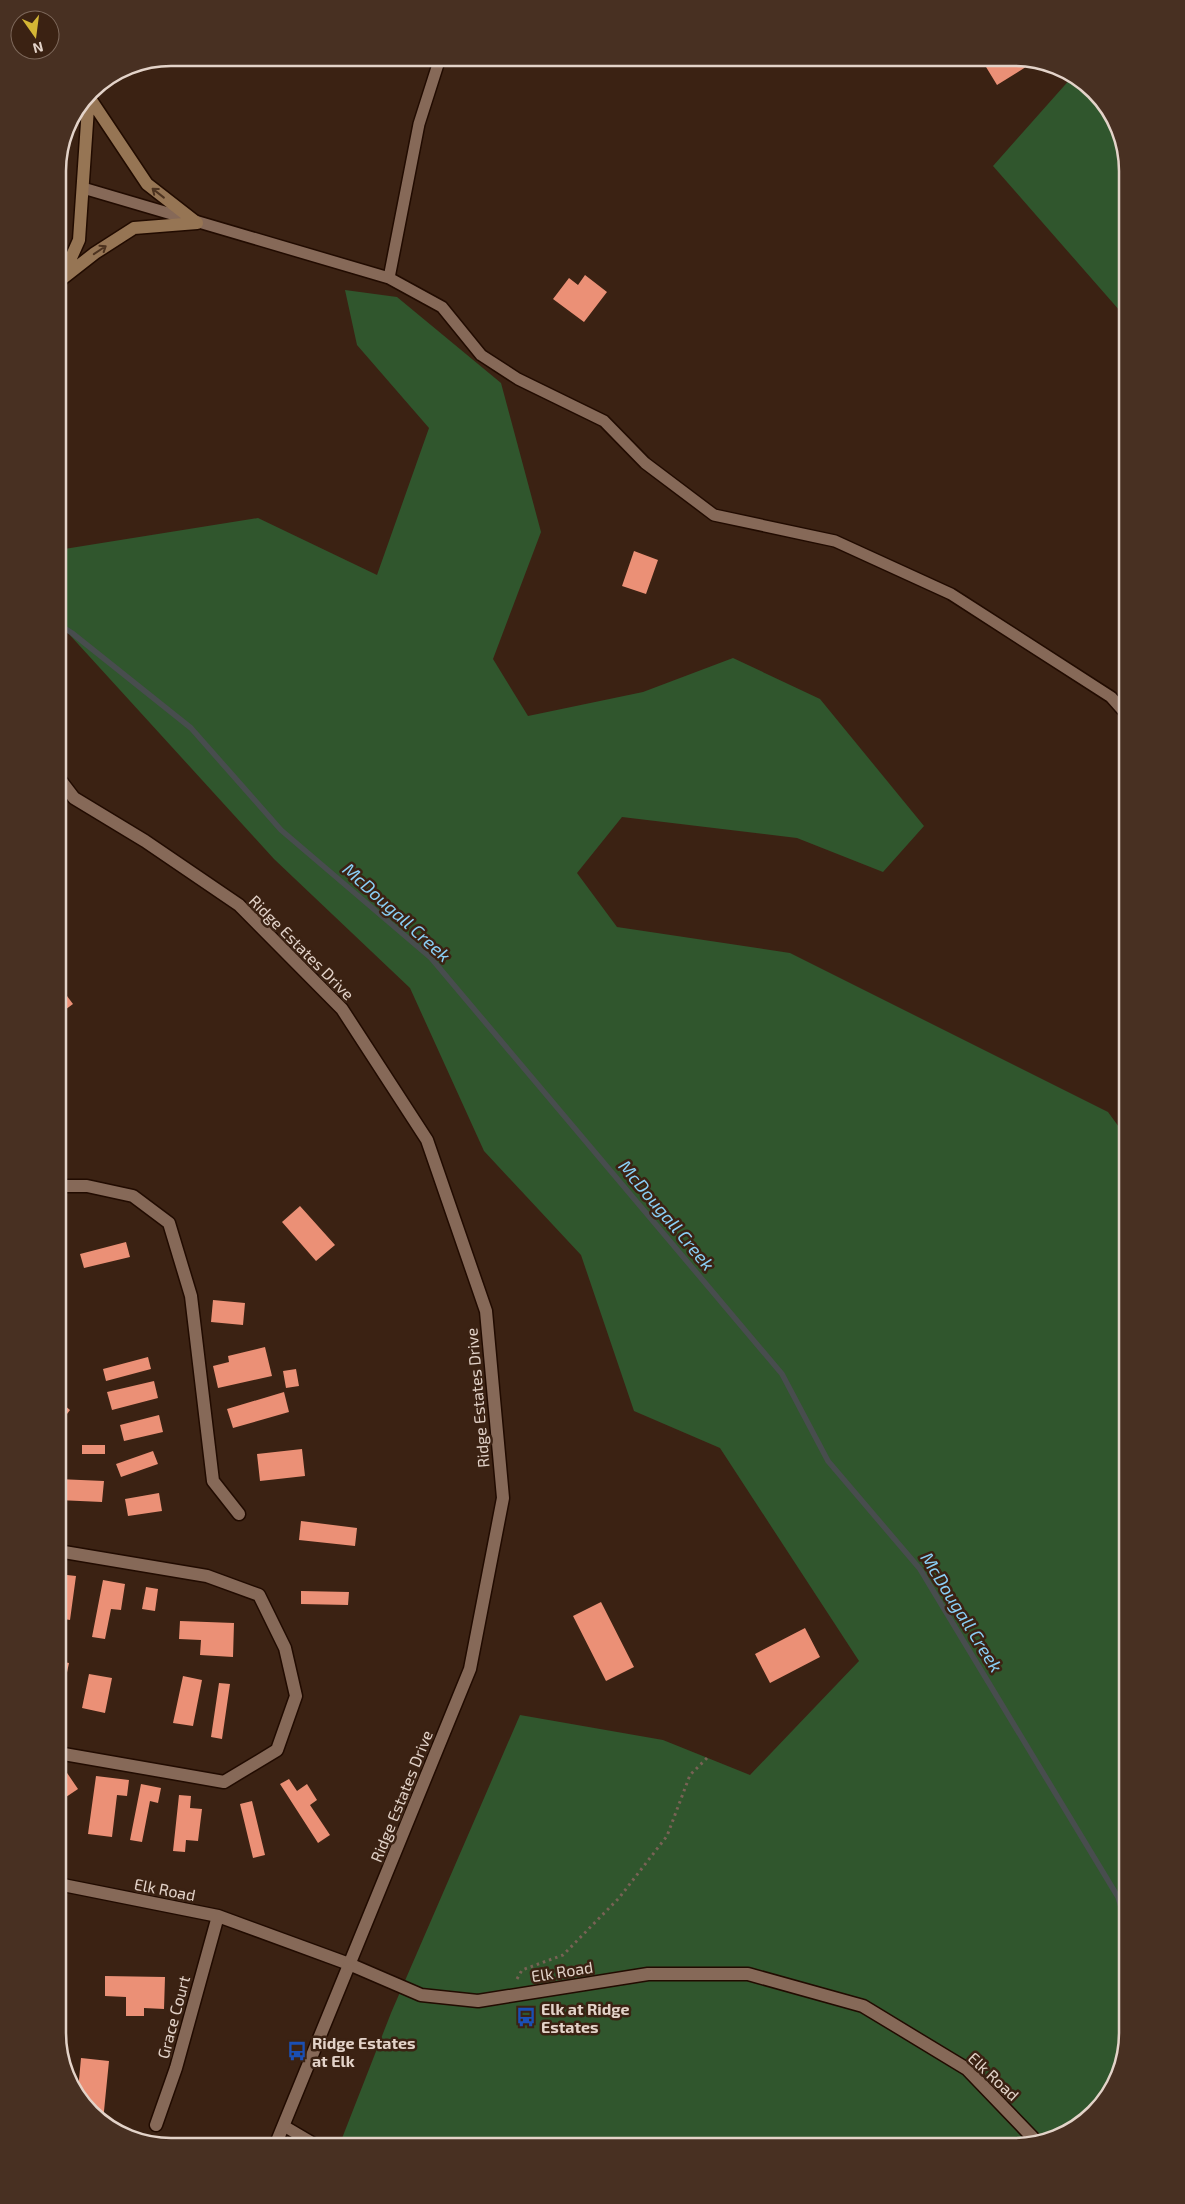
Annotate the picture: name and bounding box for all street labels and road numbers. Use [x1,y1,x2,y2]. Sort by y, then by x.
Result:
street label: Ridge Estates Drive [246,891,358,1003]
street label: Ridge Estates Drive [461,1327,493,1469]
street label: Ridge Estates Drive [366,1727,436,1865]
street label: Elk Road [133,1874,197,1904]
street label: Elk Road [530,1957,594,1985]
street label: Grace Court [153,1974,193,2060]
street label: Elk Road [965,2048,1023,2104]

